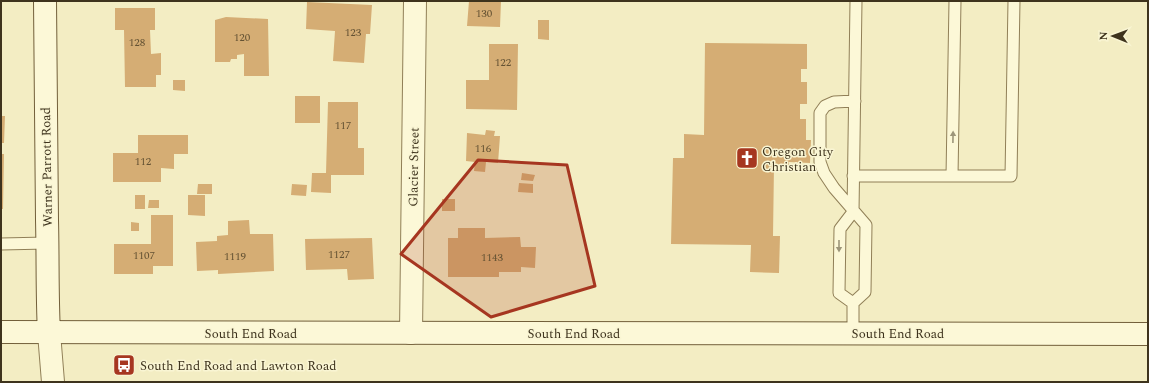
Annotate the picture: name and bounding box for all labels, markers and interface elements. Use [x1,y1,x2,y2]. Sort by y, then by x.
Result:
house number: 130 [476,5,493,22]
north arrow [1093,16,1133,56]
house number: 123 [345,24,362,41]
house number: 120 [234,29,251,46]
text: N [1095,31,1112,40]
house number: 128 [129,34,146,51]
house number: 122 [495,54,512,71]
street label: Warner Parrott Road [36,107,58,227]
house number: 117 [335,117,352,134]
street label: Glacier Street [403,127,425,207]
one-way arrow [950,130,956,143]
house number: 116 [475,140,492,157]
place label: Oregon City Christian [762,142,834,177]
church icon: Oregon City Christian [734,145,760,171]
house number: 112 [135,153,152,170]
one-way arrow [836,240,842,253]
house number: 1127 [328,246,350,263]
house number: 1107 [133,247,155,264]
house number: 1119 [224,248,246,265]
house number: 1143 [481,249,503,266]
street label: South End Road [205,324,297,344]
street label: South End Road [528,324,620,344]
street label: South End Road [852,324,944,344]
bus stop icon: South End Road and Lawton Road [111,352,137,378]
place label: South End Road and Lawton Road [140,356,337,376]

